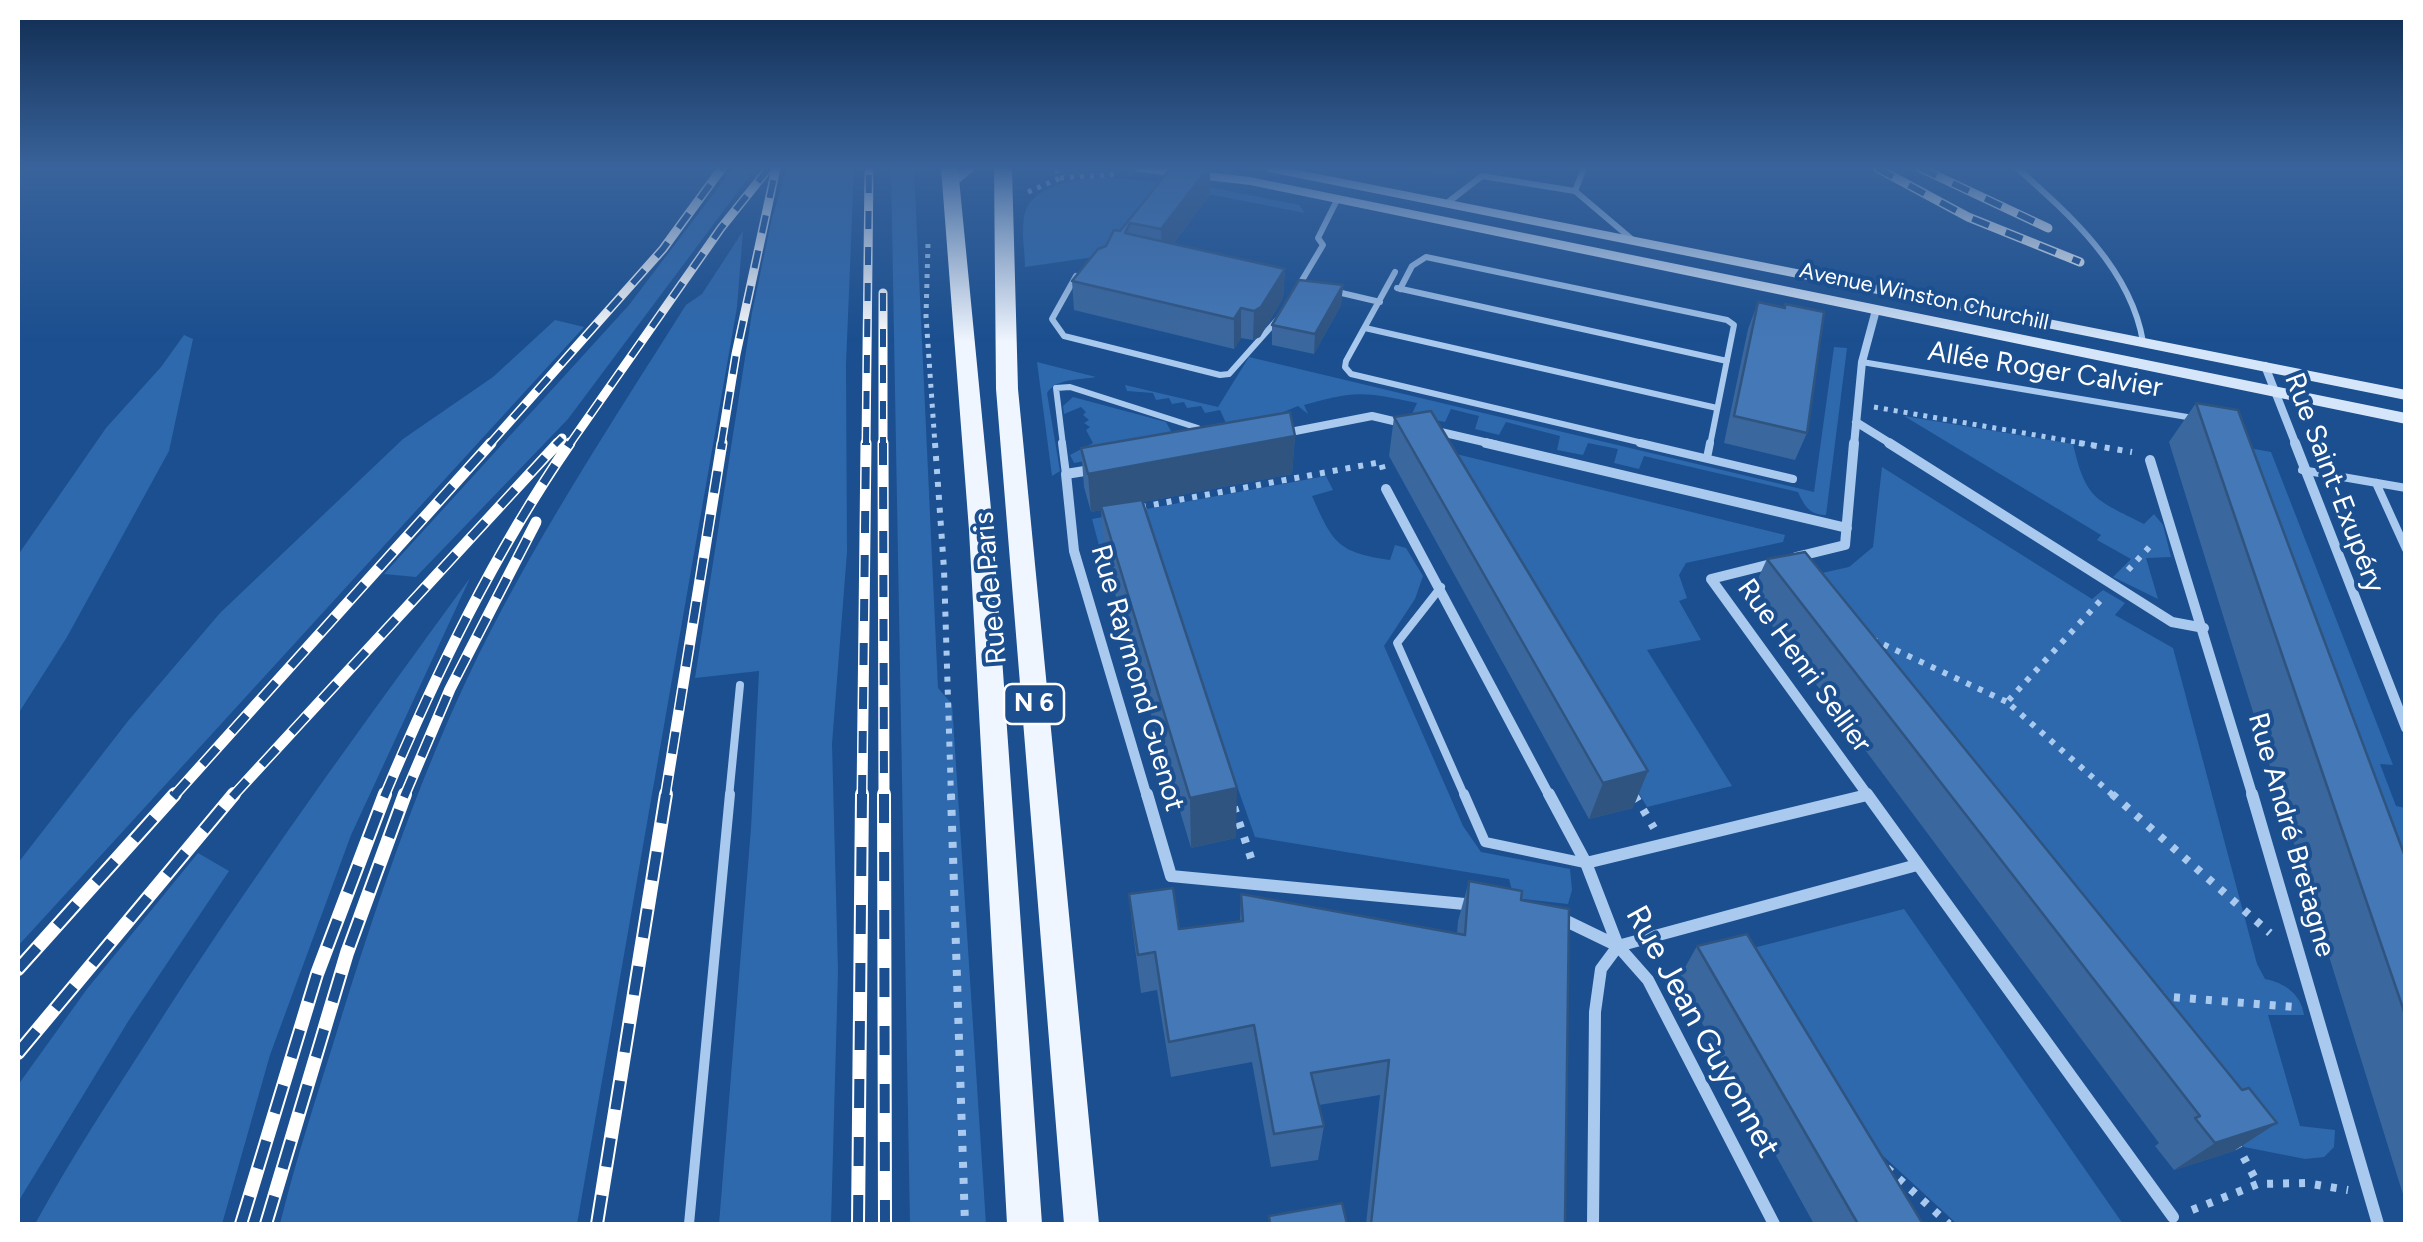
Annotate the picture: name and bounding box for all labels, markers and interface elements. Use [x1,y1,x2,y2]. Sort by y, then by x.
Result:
street label: Avenue Winston Churchill [1797,258,2051,336]
street label: Allée Roger Calvier [1925,335,2165,405]
street label: Rue Saint-Exupéry [2277,368,2391,598]
street label: Rue de Paris [968,510,1014,666]
street label: Rue Raymond Guenot [1083,541,1191,815]
street label: Rue Henri Sellier [1730,573,1878,759]
road number: N 6 [1004,684,1064,724]
street label: Rue André Bretagne [2240,709,2342,961]
street label: Rue Jean Guyonnet [1617,899,1787,1165]

